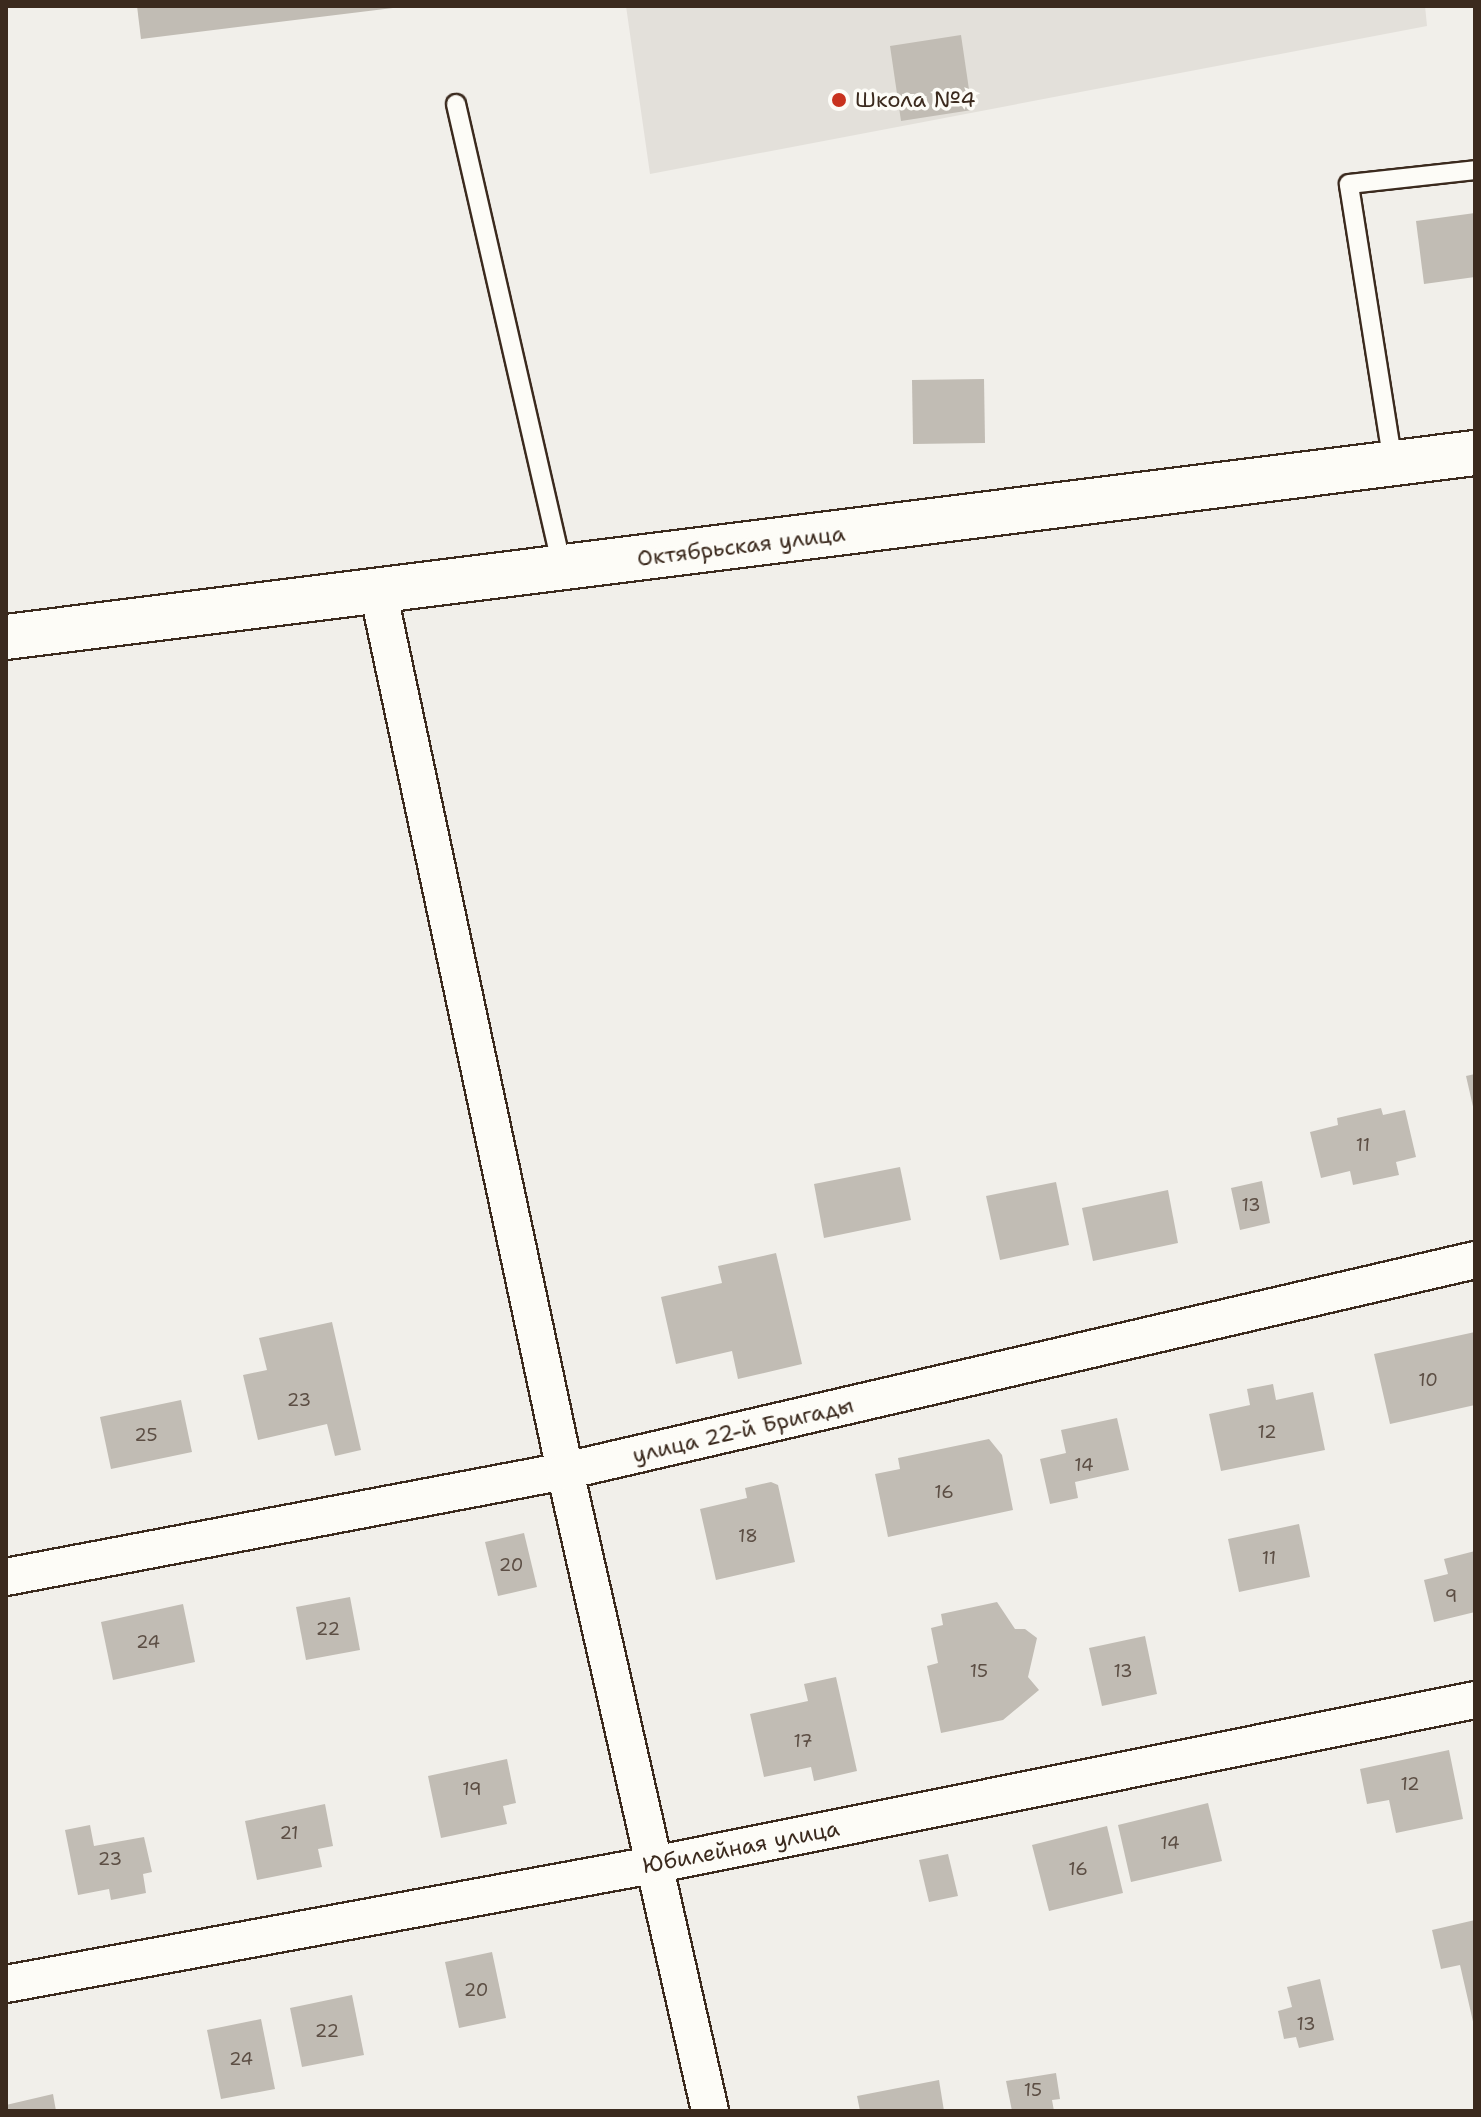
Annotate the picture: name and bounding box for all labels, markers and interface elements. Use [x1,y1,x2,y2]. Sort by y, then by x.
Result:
place label: Школа №4 [855,87,976,113]
marker: Школа №4 [830,91,848,109]
street label: Октябрьская улица [635,520,847,572]
house number: 11 [1356,1134,1370,1156]
house number: 13 [1241,1194,1261,1216]
house number: 10 [1418,1369,1438,1391]
house number: 23 [287,1389,311,1411]
street label: улица 22-й Бригады [630,1392,856,1468]
house number: 12 [1257,1421,1277,1443]
house number: 25 [134,1424,158,1446]
house number: 14 [1074,1454,1094,1476]
house number: 16 [934,1481,954,1503]
house number: 18 [738,1525,758,1547]
house number: 11 [1262,1547,1276,1569]
house number: 20 [499,1554,523,1576]
house number: 9 [1445,1585,1457,1607]
house number: 22 [316,1618,340,1640]
house number: 24 [136,1631,160,1653]
house number: 15 [970,1660,988,1682]
house number: 13 [1113,1660,1133,1682]
house number: 17 [793,1730,813,1752]
house number: 12 [1400,1773,1420,1795]
house number: 19 [462,1778,482,1800]
street label: Юбилейная улица [640,1815,842,1879]
house number: 21 [279,1822,299,1844]
house number: 14 [1160,1832,1180,1854]
house number: 23 [98,1848,122,1870]
house number: 16 [1068,1858,1088,1880]
house number: 20 [464,1979,488,2001]
house number: 13 [1296,2013,1316,2035]
house number: 22 [315,2020,339,2042]
house number: 24 [229,2048,253,2070]
house number: 15 [1024,2079,1042,2101]

